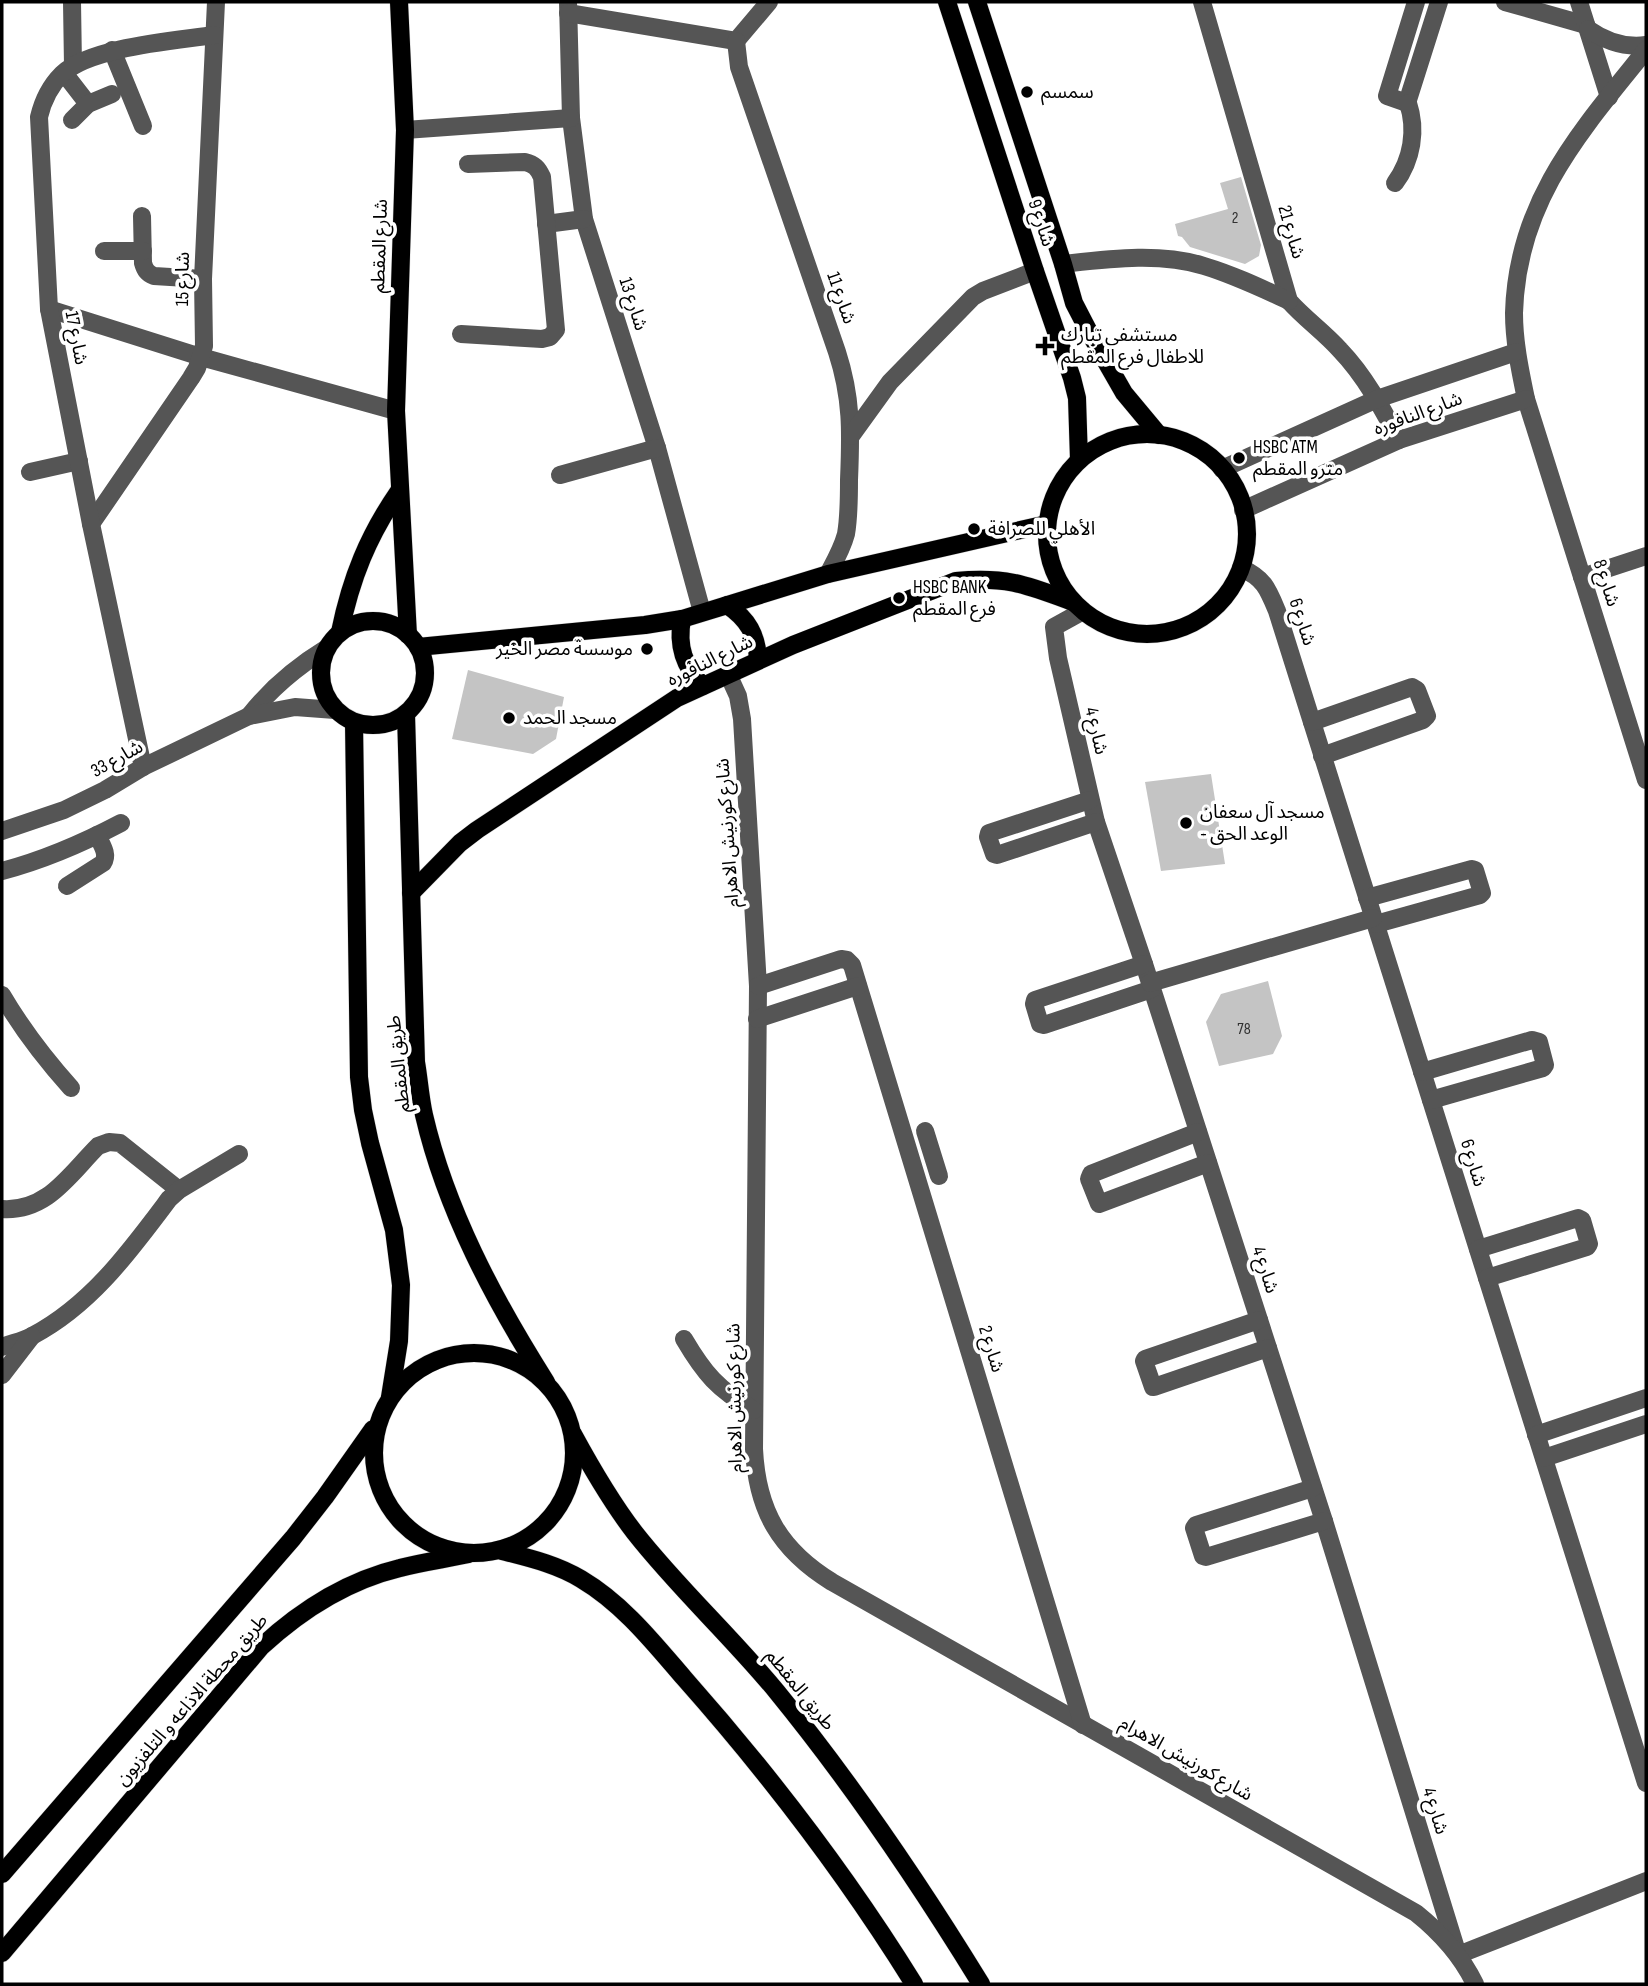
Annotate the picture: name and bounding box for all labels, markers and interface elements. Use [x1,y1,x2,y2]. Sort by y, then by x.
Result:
place label: سمسم [1041,81,1094,106]
marker: سمسم [1019,84,1035,100]
street label: شارع 9 [1022,196,1059,250]
street label: شارع المقطم [367,199,395,293]
street label: شارع 21 [1271,203,1310,262]
house number: 2 [1232,209,1238,228]
street label: شارع 15 [171,252,196,306]
street label: شارع 11 [820,269,861,327]
street label: شارع 13 [613,274,652,334]
street label: شارع 17 [59,309,92,367]
place label: مستشفى تبارك للاطفال فرع المقطم [1061,324,1204,371]
marker: مستشفى تبارك للاطفال فرع المقطم [1035,336,1055,356]
street label: شارع النافوره [1370,387,1466,442]
place label: HSBC ATM مترو المقطم [1253,436,1343,483]
marker: HSBC ATM مترو المقطم [1231,450,1247,466]
place label: الأهلي للصرافة [988,518,1095,543]
marker: الأهلي للصرافة [966,521,982,537]
street label: شارع 8 [1587,556,1624,610]
place label: HSBC BANK فرع المقطم [913,576,996,623]
marker: HSBC BANK فرع المقطم [891,590,907,606]
street label: شارع 6 [1283,595,1320,649]
street label: شارع النافوره [663,630,757,693]
place label: موسسة مصر الخير [495,638,633,661]
marker: موسسة مصر الخير [639,641,655,657]
street label: شارع 4 [1078,705,1113,757]
place label: مسجد الحمد [523,707,617,730]
marker: مسجد الحمد [501,710,517,726]
street label: شارع 33 [87,735,148,784]
street label: شارع كورنيش الاهرام [711,757,747,909]
place label: مسجد آل سعفان - الوعد الحق [1200,801,1325,846]
marker: مسجد آل سعفان - الوعد الحق [1178,815,1194,831]
street label: طريق المقطم [382,1014,418,1114]
house number: 78 [1237,1020,1251,1039]
street label: شارع 6 [1454,1136,1491,1190]
street label: شارع 4 [1246,1244,1283,1297]
street label: شارع كورنيش الاهرام [722,1323,750,1473]
street label: شارع 2 [972,1323,1009,1376]
street label: طريق محطة الاذاعه و التلفزيون [111,1609,273,1791]
street label: طريق المقطم [759,1645,840,1737]
street label: شارع كورنيش الاهرام [1114,1712,1257,1808]
street label: شارع 4 [1416,1785,1453,1838]

